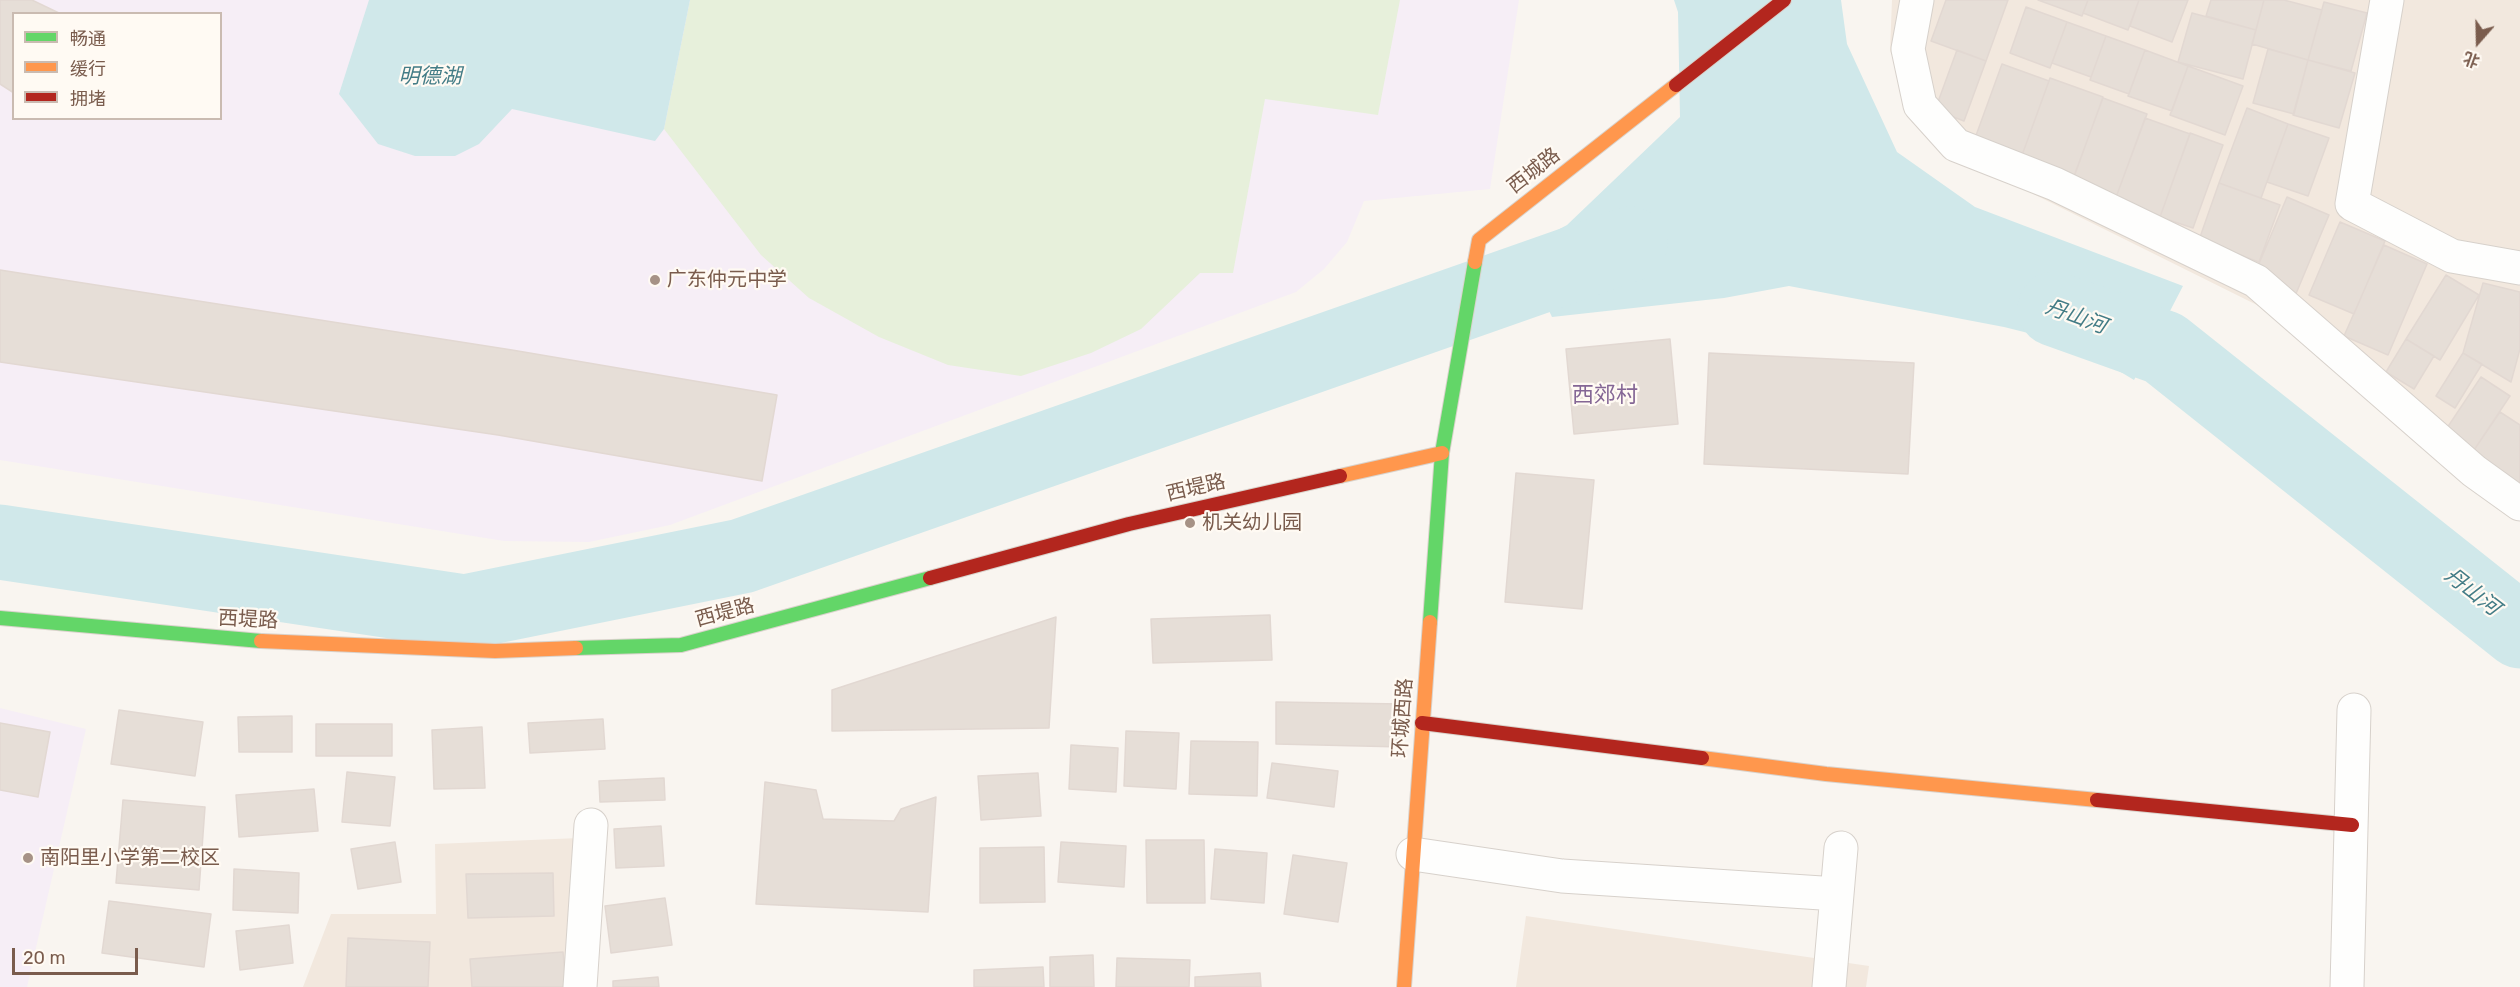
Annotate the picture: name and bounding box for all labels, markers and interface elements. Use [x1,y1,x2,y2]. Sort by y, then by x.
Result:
legend [12,12,222,120]
north arrow [2448,12,2508,72]
text: 畅通 [70,28,106,50]
text: 北 [2461,48,2482,71]
text: 缓行 [70,58,106,80]
water label: 明德湖 [399,64,461,90]
text: 拥堵 [70,88,106,110]
street label: 西城路 [1503,143,1565,199]
place label: 广东仲元中学 [667,268,787,292]
marker: 广东仲元中学 [648,273,662,287]
water label: 丹山河 [2042,294,2110,340]
district label: 西郊村 [1572,383,1638,409]
street label: 西堤路 [1164,470,1228,506]
place label: 机关幼儿园 [1202,511,1302,535]
marker: 机关幼儿园 [1183,516,1197,530]
water label: 丹山河 [2439,563,2505,621]
street label: 西堤路 [693,594,757,632]
street label: 西堤路 [217,606,279,634]
street label: 环城西路 [1388,677,1418,759]
place label: 南阳里小学第二校区 [40,846,220,870]
marker: 南阳里小学第二校区 [21,851,35,865]
scale bar [15,936,141,974]
text: 20 m [23,947,65,969]

